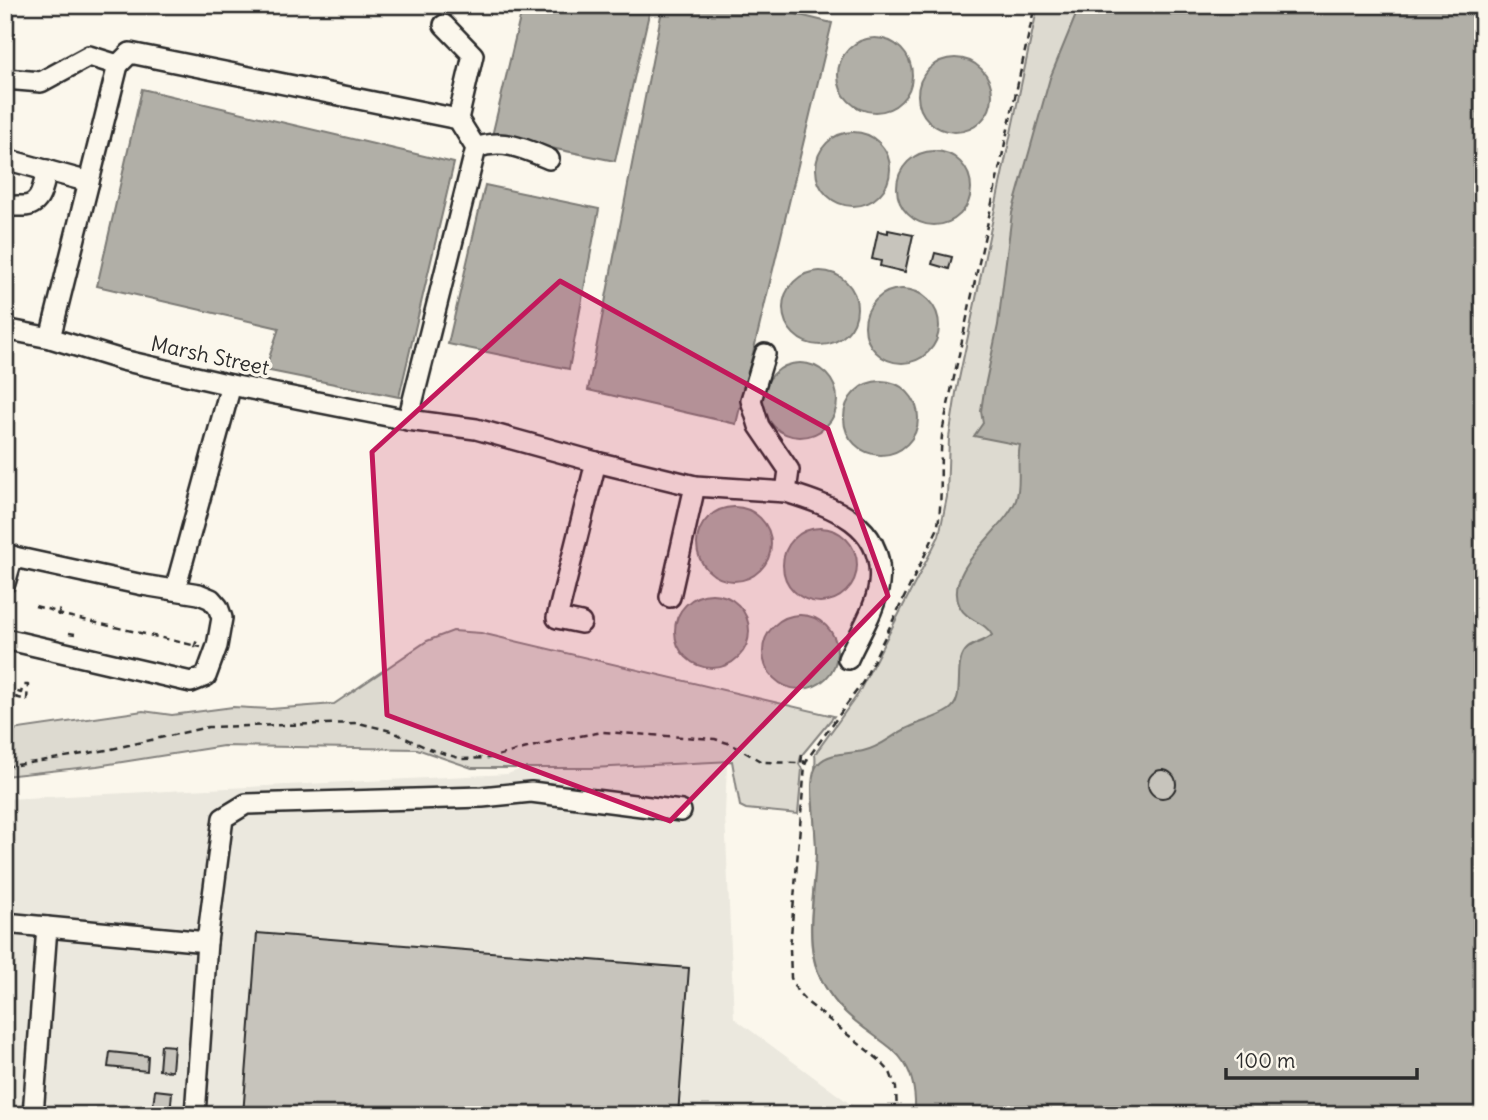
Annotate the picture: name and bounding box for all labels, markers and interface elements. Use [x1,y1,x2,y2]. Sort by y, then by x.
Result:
street label: Marsh Street [149,330,272,381]
scale bar [1226,1036,1416,1080]
text: 100 m [1236,1047,1295,1074]

